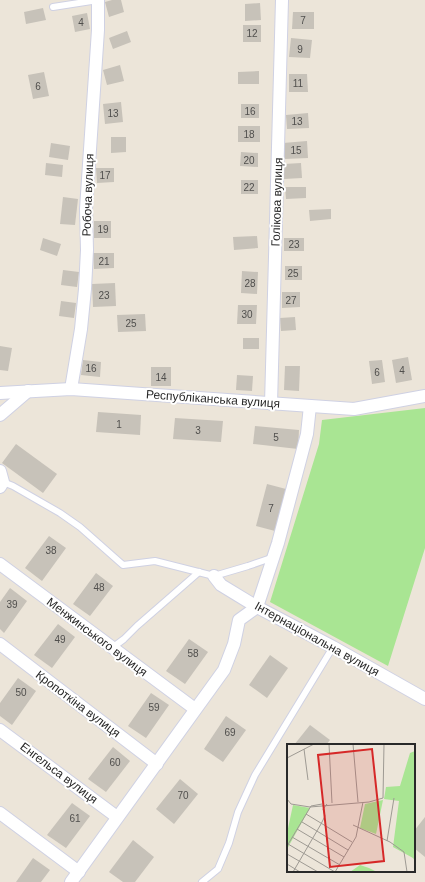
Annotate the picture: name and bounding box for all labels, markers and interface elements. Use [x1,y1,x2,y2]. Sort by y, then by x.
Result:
house number: 7 [300,15,306,26]
house number: 4 [78,17,84,28]
house number: 12 [246,28,258,39]
house number: 9 [297,44,303,55]
house number: 11 [293,78,304,89]
house number: 6 [35,81,41,92]
house number: 16 [244,106,256,117]
house number: 13 [107,108,119,119]
house number: 13 [291,116,303,127]
house number: 18 [243,129,255,140]
house number: 15 [290,145,302,156]
street label: Робоча вулиця [80,153,96,237]
house number: 20 [243,155,255,166]
street label: Голікова вулиця [268,157,286,247]
house number: 17 [99,170,111,181]
house number: 22 [243,182,255,193]
house number: 19 [97,224,109,235]
house number: 23 [288,239,300,250]
house number: 21 [98,256,110,267]
house number: 25 [287,268,299,279]
house number: 28 [244,278,256,289]
house number: 23 [98,290,110,301]
house number: 27 [285,295,297,306]
house number: 30 [241,309,253,320]
house number: 25 [125,318,137,329]
house number: 16 [85,363,97,374]
house number: 4 [399,365,405,376]
house number: 6 [374,367,380,378]
house number: 14 [155,372,167,383]
street label: Республіканська вулиця [146,387,280,411]
house number: 1 [116,419,122,430]
house number: 3 [195,425,201,436]
house number: 5 [273,432,279,443]
house number: 7 [268,503,274,514]
house number: 38 [45,545,57,556]
house number: 48 [93,582,105,593]
street label: Менжинського вулиця [44,595,150,679]
house number: 39 [6,599,18,610]
street label: Інтернаціональна вулиця [252,599,382,679]
house number: 49 [54,634,66,645]
house number: 58 [187,648,199,659]
street label: Кропоткіна вулиця [33,668,123,740]
house number: 50 [15,687,27,698]
house number: 59 [148,702,160,713]
house number: 69 [224,727,236,738]
street label: Енгельса вулиця [18,739,100,807]
inset map [287,744,415,872]
house number: 60 [109,757,121,768]
house number: 70 [177,790,189,801]
house number: 61 [69,813,81,824]

